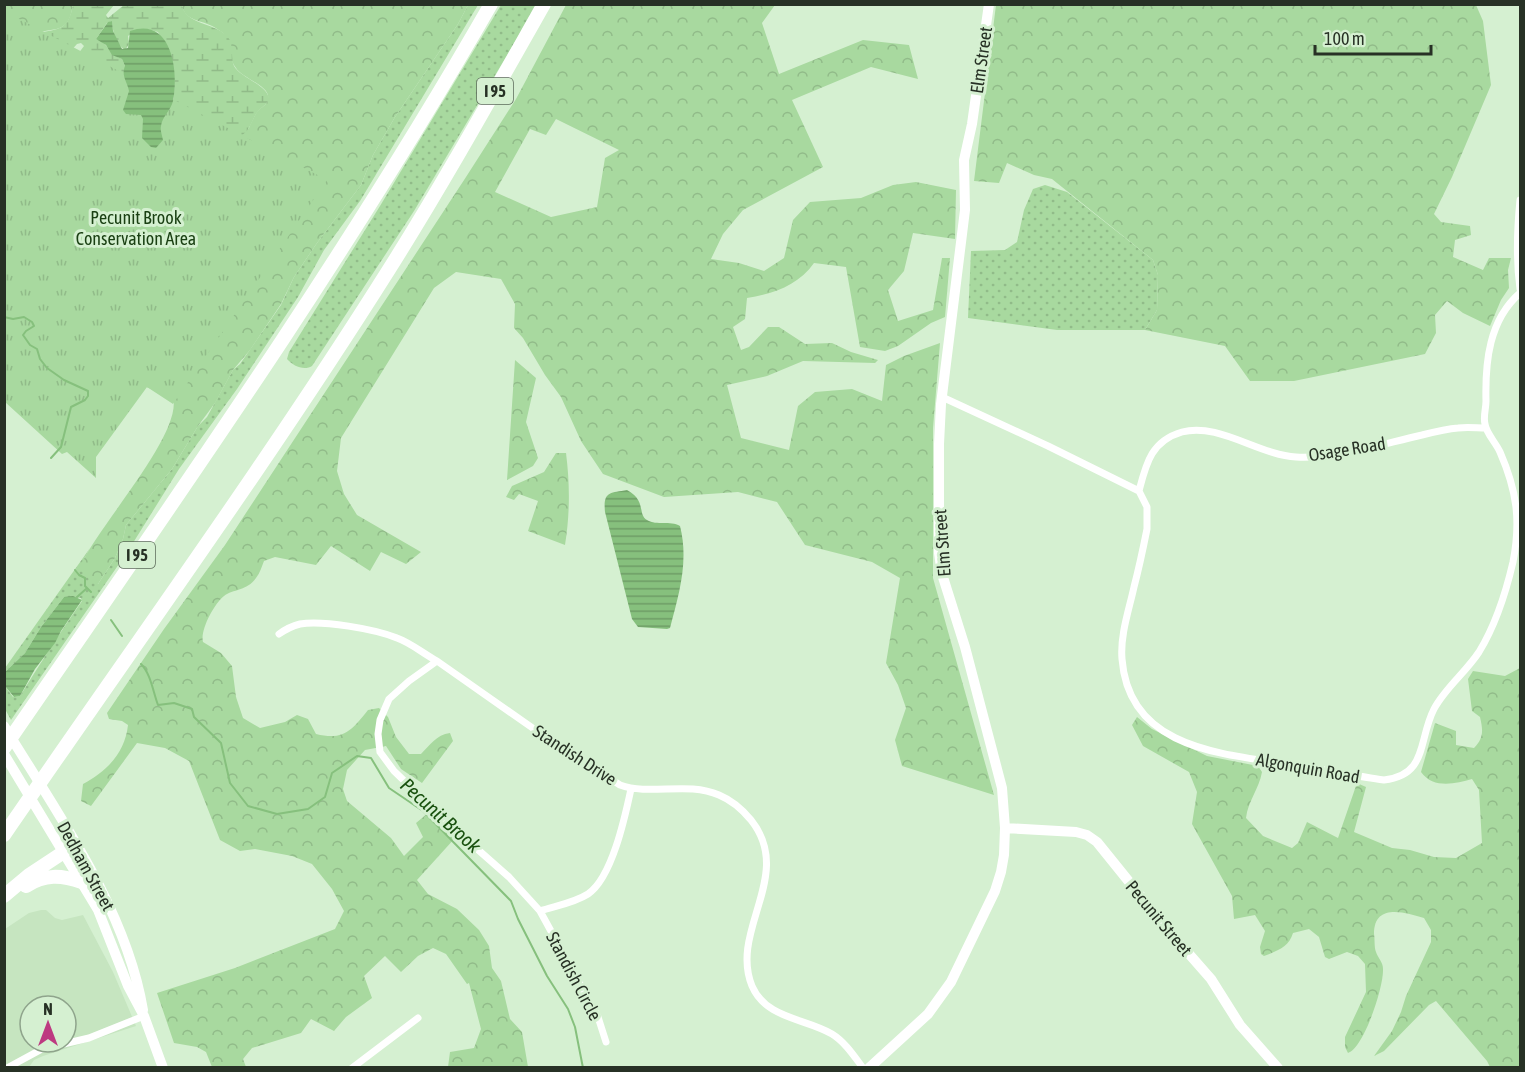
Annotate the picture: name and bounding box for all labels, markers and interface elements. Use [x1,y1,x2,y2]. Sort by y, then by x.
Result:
scale bar [1315,18,1430,56]
street label: Elm Street [966,25,996,95]
text: 100 m [1324,28,1365,49]
road number: I 95 [477,78,513,104]
park label: Pecunit Brook Conservation Area [76,207,196,249]
street label: Osage Road [1307,433,1387,465]
street label: Elm Street [929,509,955,577]
road number: I 95 [119,542,155,568]
street label: Standish Drive [529,720,621,790]
street label: Algonquin Road [1255,749,1361,787]
water label: Pecunit Brook [396,773,486,857]
street label: Dedham Street [53,818,119,914]
street label: Pecunit Street [1121,876,1197,960]
street label: Standish Circle [542,928,606,1024]
north arrow [18,994,78,1054]
text: N [43,1000,53,1018]

